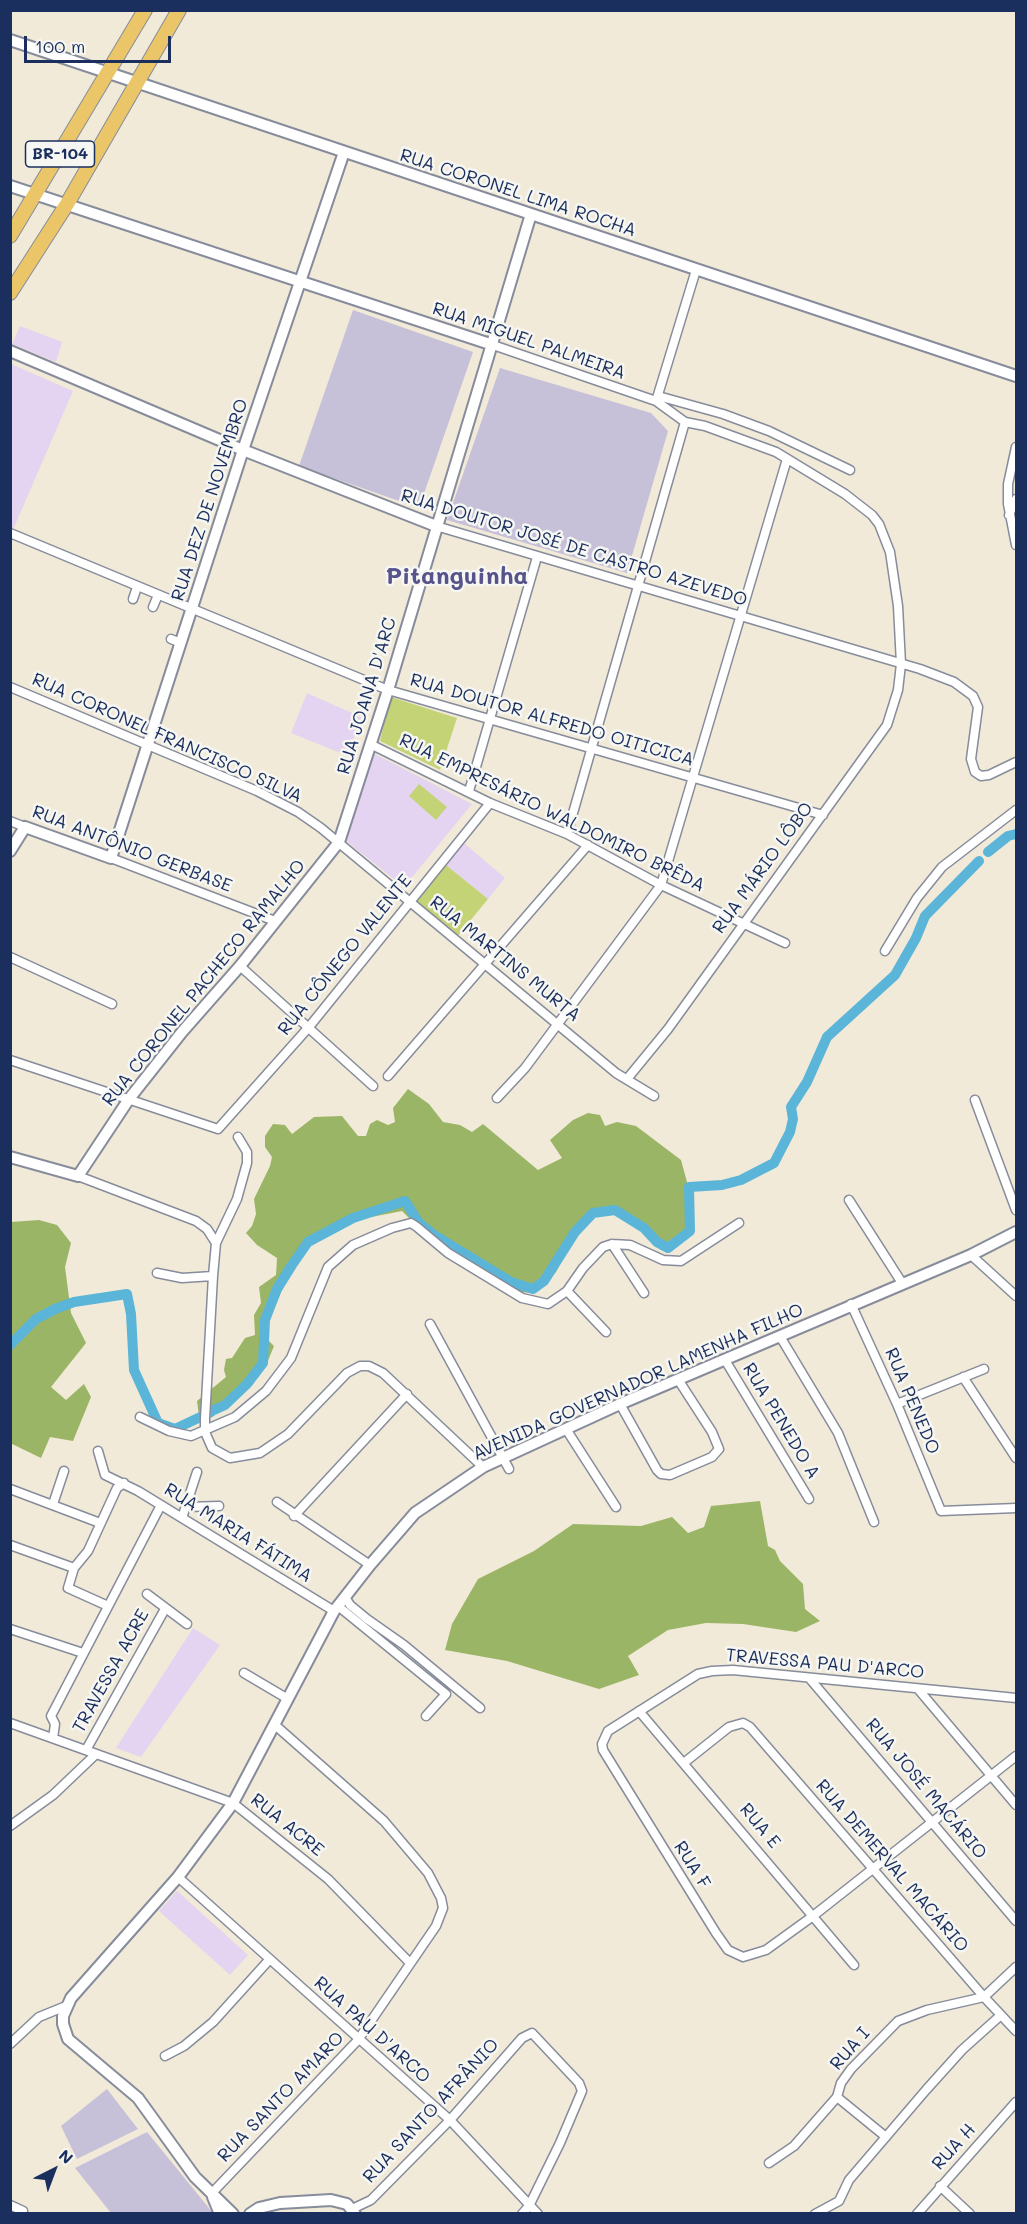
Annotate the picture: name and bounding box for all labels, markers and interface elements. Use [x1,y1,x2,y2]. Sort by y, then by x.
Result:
scale bar [27,24,174,62]
text: 100 m [35,34,85,58]
road number: BR-104 [26,141,94,167]
street label: RUA CORONEL LIMA ROCHA [397,145,639,241]
street label: RUA MIGUEL PALMEIRA [430,298,628,384]
street label: RUA DEZ DE NOVEMBRO [167,396,253,604]
street label: RUA DOUTOR JOSÉ DE CASTRO AZEVEDO [398,485,750,611]
district label: Pitanguinha [386,563,528,591]
street label: RUA JOANA D'ARC [333,615,401,777]
street label: RUA CORONEL FRANCISCO SILVA [29,668,305,808]
street label: RUA DOUTOR ALFREDO OITICICA [408,669,696,771]
street label: RUA EMPRESÁRIO WALDOMIRO BRÊDA [396,729,708,897]
street label: RUA MÁRIO LÔBO [708,798,818,938]
street label: RUA ANTÔNIO GERBASE [29,801,235,897]
street label: RUA CORONEL PACHECO RAMALHO [98,855,310,1111]
street label: RUA CÔNEGO VALENTE [273,870,417,1040]
street label: RUA MARTINS MURTA [425,892,585,1026]
street label: AVENIDA GOVERNADOR LAMENHA FILHO [469,1299,807,1465]
street label: RUA PENEDO [880,1345,944,1457]
street label: RUA PENEDO A [738,1359,824,1483]
street label: RUA MARIA FÁTIMA [160,1479,316,1587]
street label: TRAVESSA ACRE [68,1606,154,1736]
street label: TRAVESSA PAU D'ARCO [725,1645,925,1683]
street label: RUA JOSÉ MACÁRIO [861,1714,991,1864]
street label: RUA DEMERVAL MACÁRIO [811,1775,973,1957]
street label: RUA ACRE [246,1789,328,1861]
street label: RUA E [735,1799,785,1853]
street label: RUA F [669,1837,715,1893]
street label: RUA PAU D'ARCO [309,1972,435,2088]
street label: RUA I [826,2023,874,2075]
street label: RUA SANTO AMARO [213,2027,349,2167]
street label: RUA SANTO AFRÂNIO [358,2034,504,2188]
street label: RUA H [928,2119,980,2175]
north arrow [24,2140,84,2200]
text: N [55,2144,78,2168]

